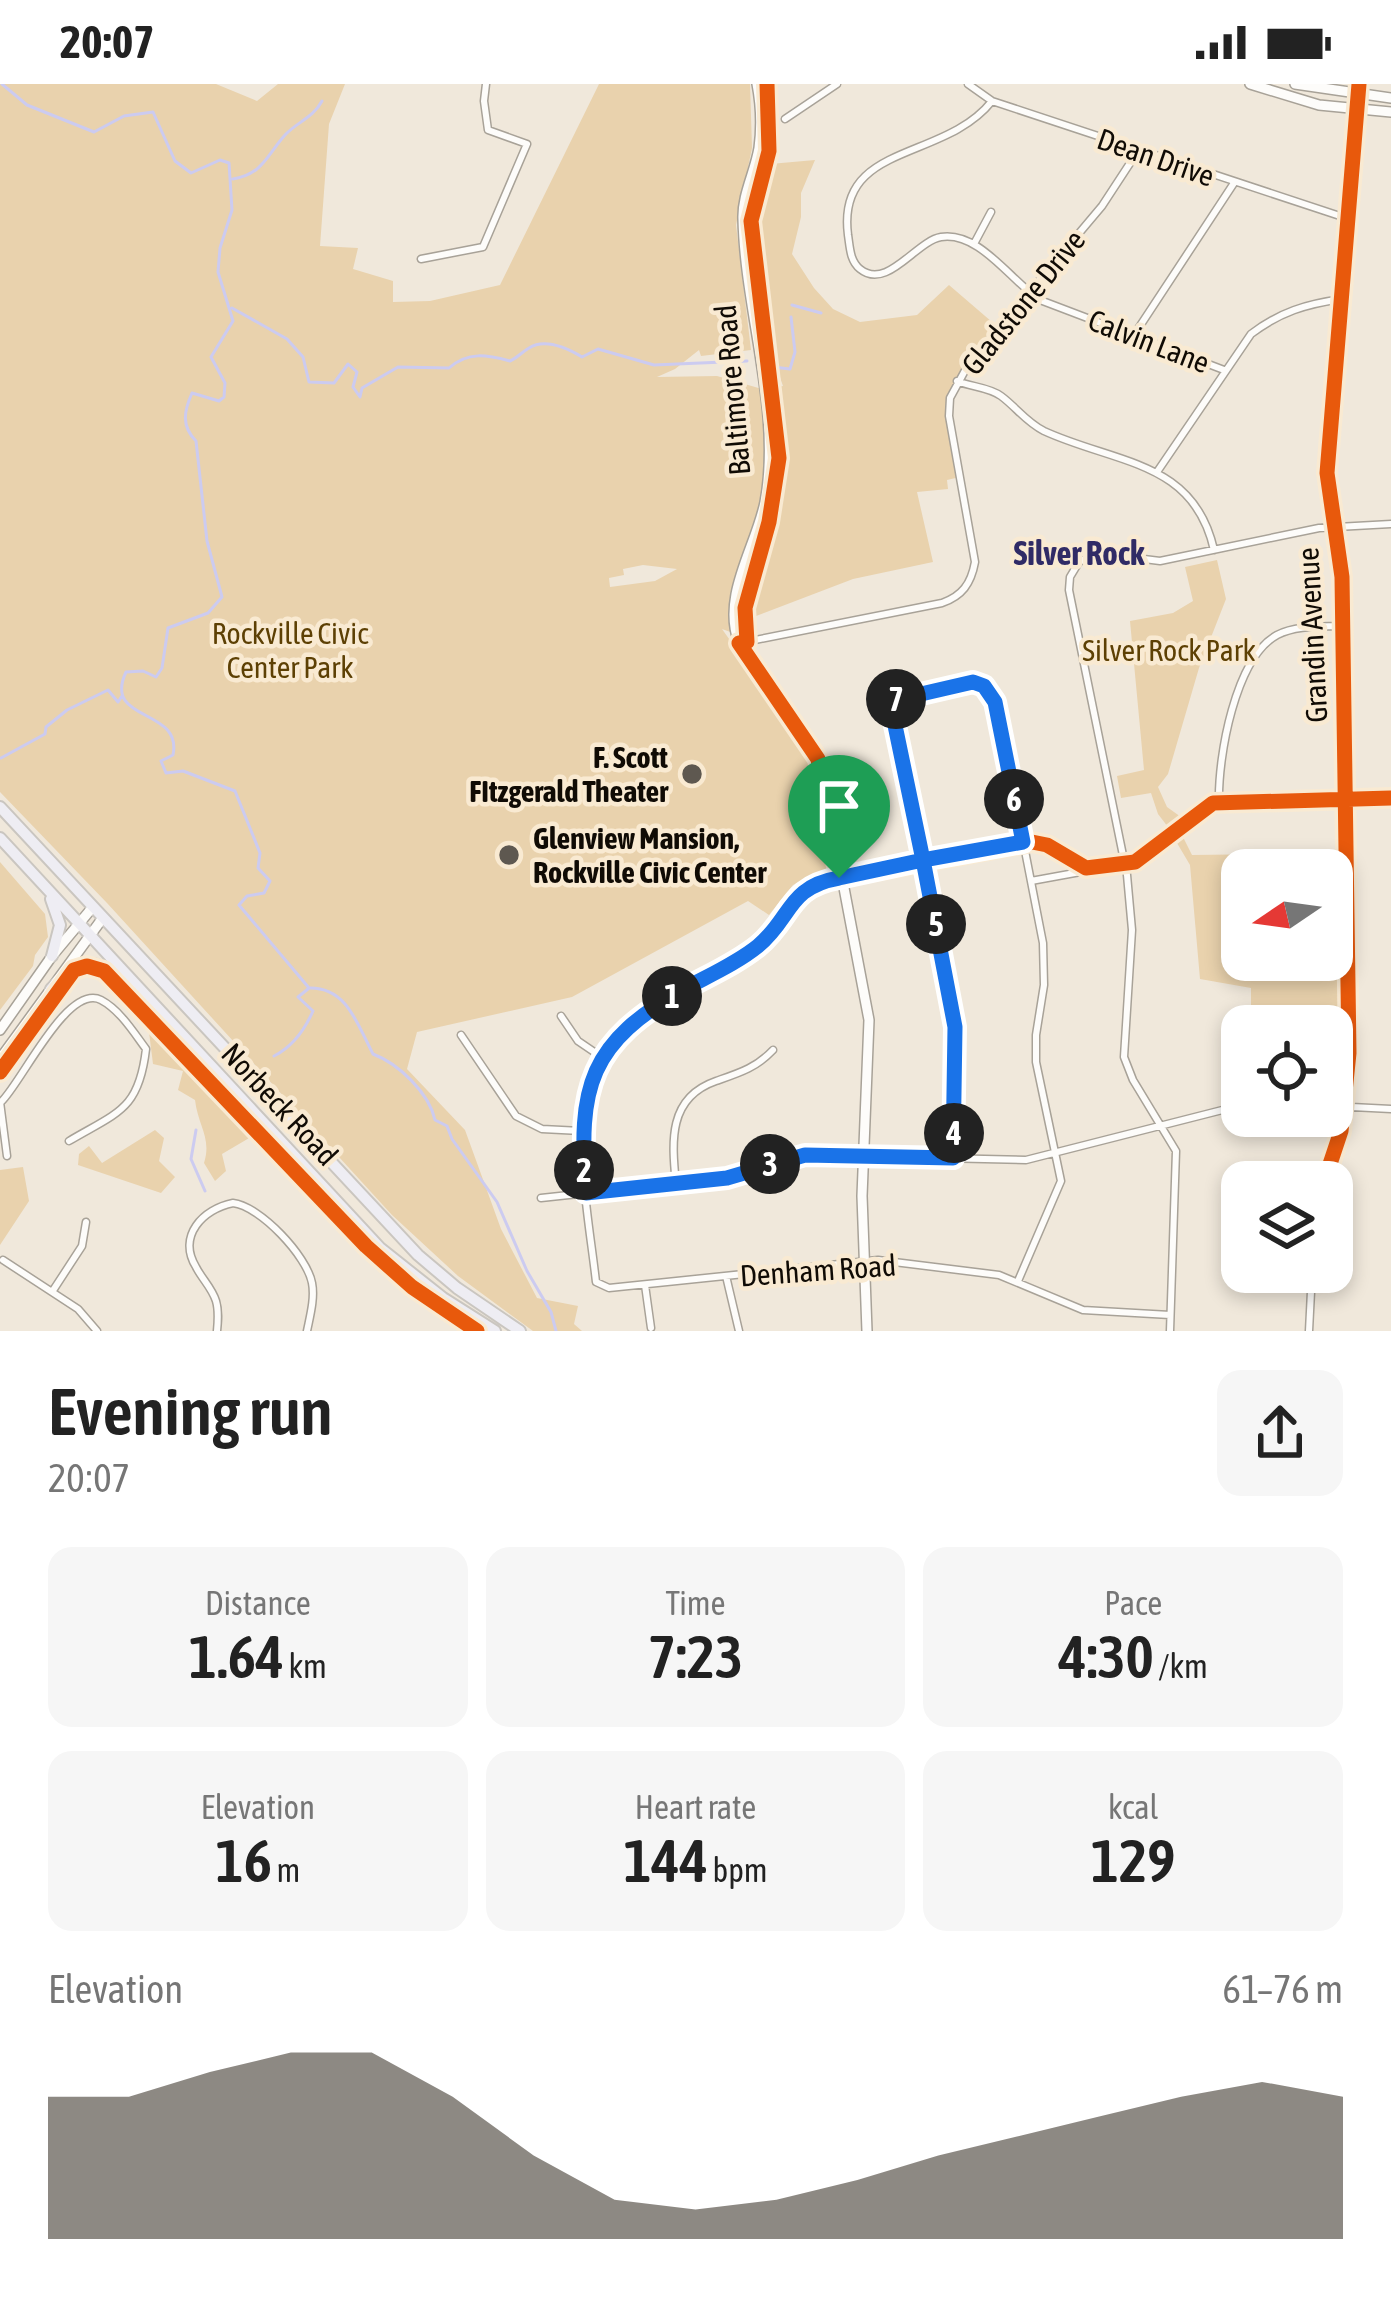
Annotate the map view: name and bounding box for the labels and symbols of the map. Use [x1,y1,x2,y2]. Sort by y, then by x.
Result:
street label: Dean Drive [1093,121,1219,193]
street label: Gladstone Drive [955,223,1091,381]
street label: Calvin Lane [1084,302,1214,380]
street label: Baltimore Road [708,303,756,477]
district label: Silver Rock [1013,534,1145,572]
street label: Grandin Avenue [1290,546,1334,724]
park label: Rockville Civic Center Park [212,616,369,684]
park label: Silver Rock Park [1082,633,1256,667]
pin: 7 [866,669,926,729]
place label: F. Scott FItzgerald Theater [469,740,669,808]
pin [788,755,890,878]
marker: F. Scott FItzgerald Theater [679,761,705,787]
pin: 6 [984,769,1044,829]
place label: Glenview Mansion, Rockville Civic Center [533,821,767,889]
marker: Glenview Mansion, Rockville Civic Center [496,842,522,868]
north arrow [1221,849,1353,981]
pin: 5 [906,894,966,954]
pin: 1 [642,966,702,1026]
street label: Norbeck Road [215,1036,345,1172]
pin: 4 [924,1103,984,1163]
pin: 3 [740,1134,800,1194]
pin: 2 [554,1140,614,1200]
street label: Denham Road [739,1248,897,1292]

